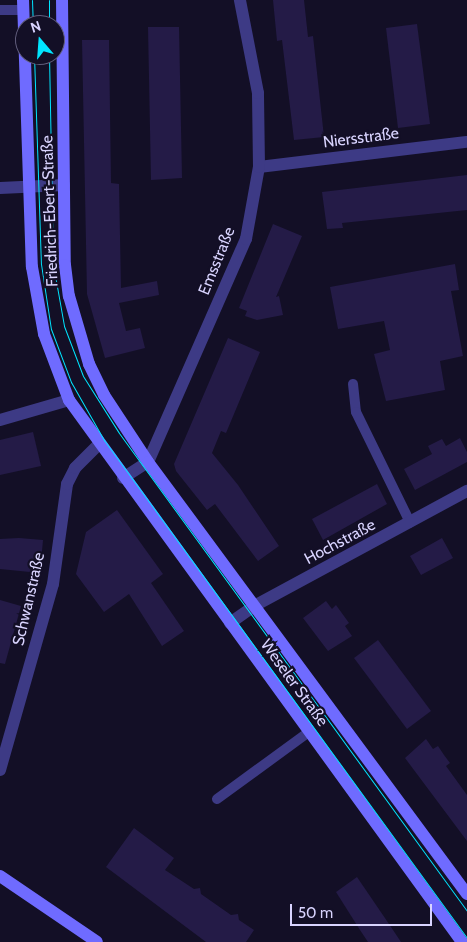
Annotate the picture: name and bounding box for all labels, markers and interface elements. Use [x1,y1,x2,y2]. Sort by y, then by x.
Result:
north arrow [15,15,65,65]
text: N [28,17,43,37]
street label: Niersstraße [322,124,400,152]
street label: Friedrich-Ebert-Straße [38,135,62,287]
street label: Emsstraße [195,224,239,298]
street label: Hochstraße [301,515,379,569]
street label: Schwanstraße [9,550,49,648]
street label: Weseler Straße [256,636,332,730]
scale bar [292,894,434,926]
text: 50 m [298,904,333,922]

